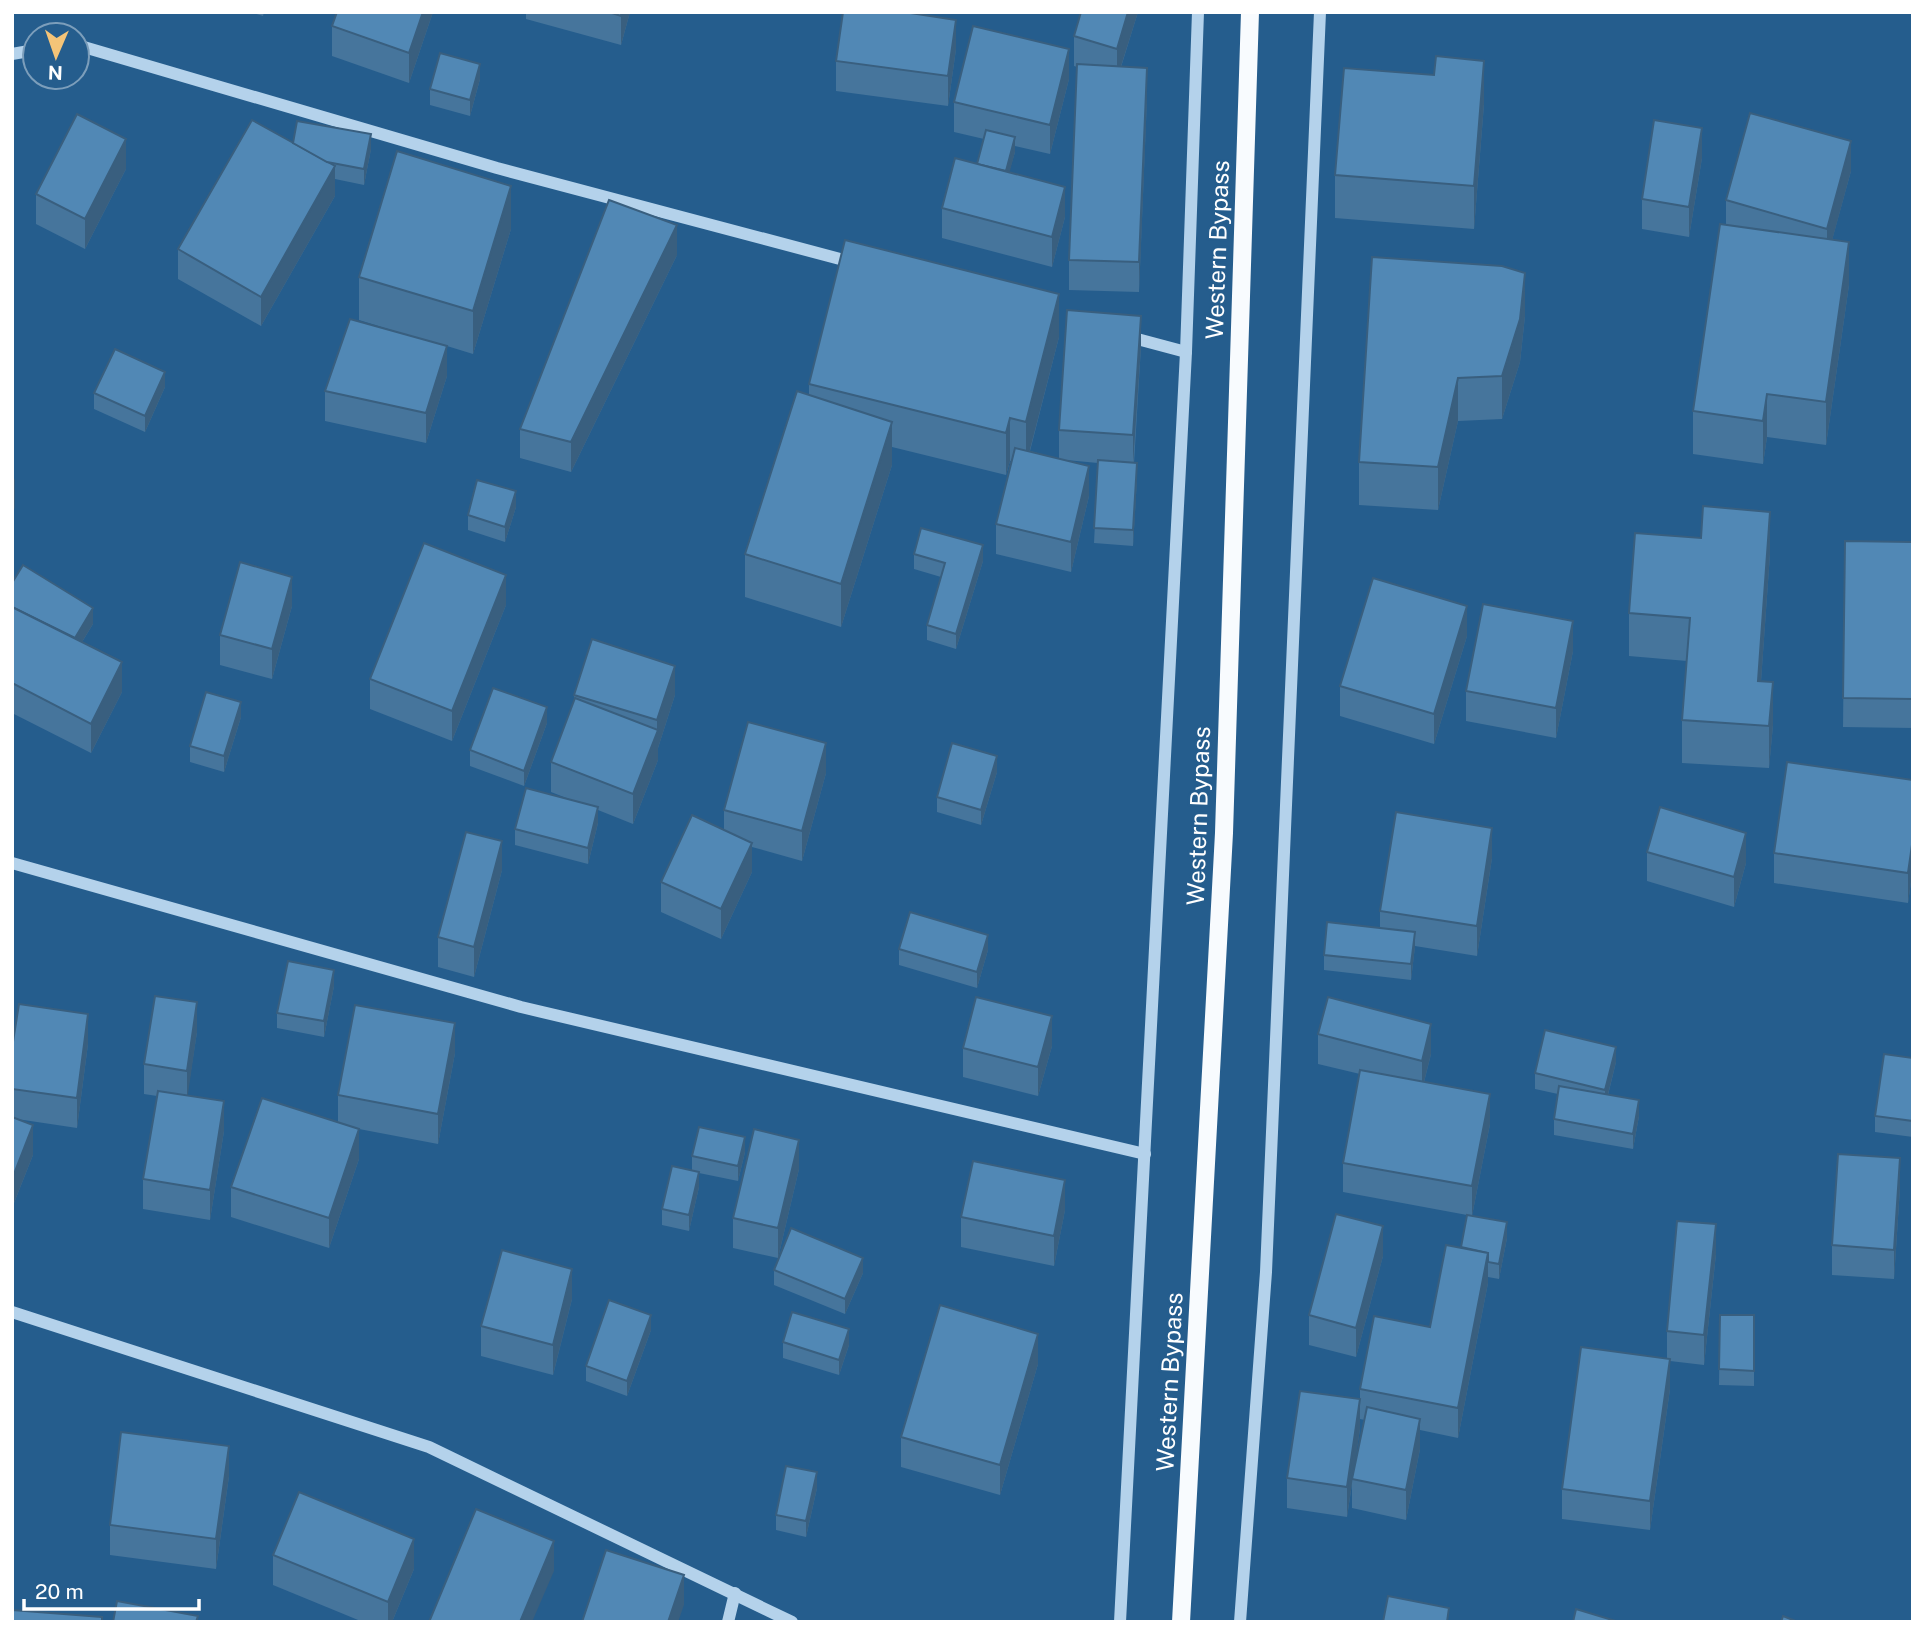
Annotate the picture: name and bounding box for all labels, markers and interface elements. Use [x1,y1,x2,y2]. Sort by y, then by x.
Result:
north arrow [21,21,91,91]
text: N [48,62,63,84]
street label: Western Bypass [1200,160,1234,340]
street label: Western Bypass [1181,726,1215,906]
street label: Western Bypass [1150,1292,1188,1472]
scale bar [24,1568,200,1612]
text: 20 m [35,1579,84,1604]

